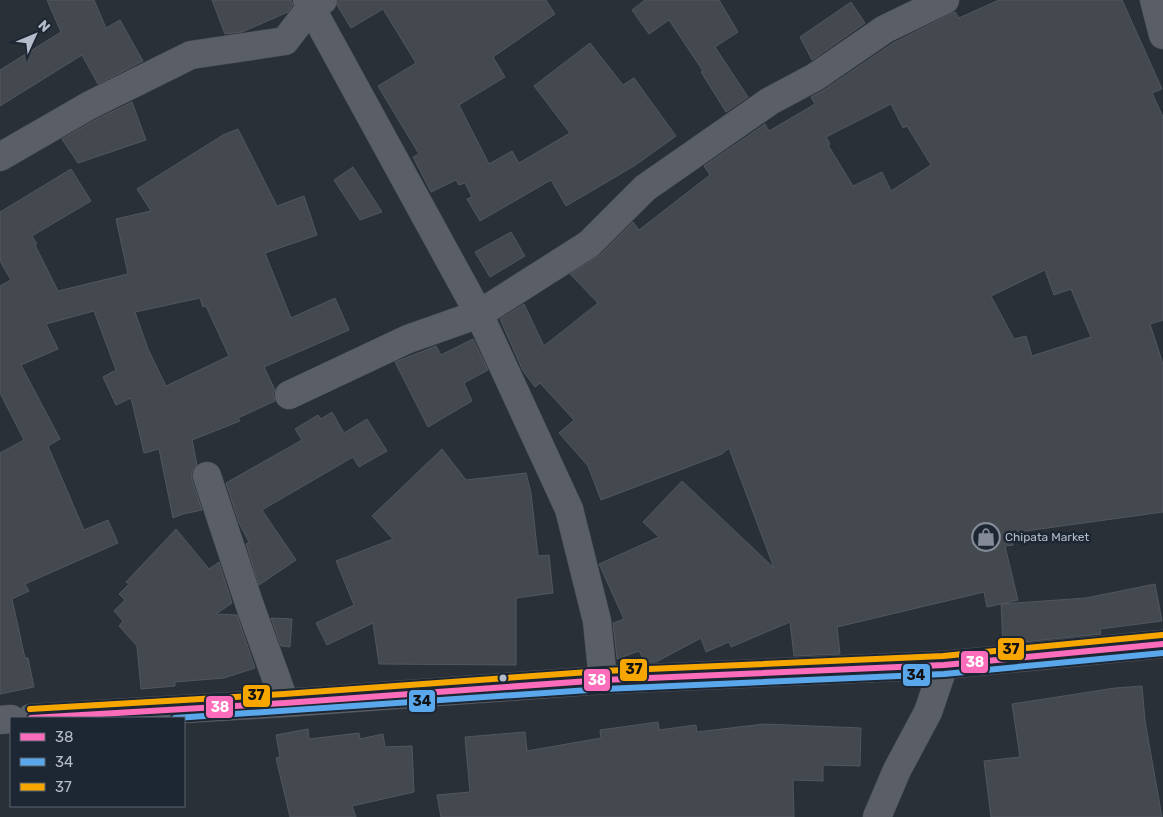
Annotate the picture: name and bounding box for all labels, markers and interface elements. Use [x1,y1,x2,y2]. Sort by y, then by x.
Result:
north arrow [10,10,60,60]
text: N [34,17,54,36]
shop icon: Chipata Market [971,522,1001,552]
place label: Chipata Market [1005,530,1089,544]
line badge: 37 [997,637,1025,661]
text: 37 [1002,641,1020,658]
line badge: 38 [960,650,989,674]
text: 38 [966,654,984,671]
line badge: 37 [619,658,648,682]
text: 37 [625,661,643,678]
line badge: 34 [902,663,931,687]
text: 34 [907,667,926,684]
line badge: 38 [583,668,611,692]
text: 38 [588,672,606,689]
unlabelled marker [498,673,508,683]
line badge: 37 [242,684,271,708]
text: 37 [247,687,265,704]
line badge: 34 [408,689,436,713]
text: 34 [413,693,432,710]
line badge: 38 [205,695,234,719]
text: 38 [211,699,229,716]
legend [10,717,185,807]
text: 38 [55,728,74,746]
text: 34 [55,753,73,771]
text: 37 [55,778,72,796]

